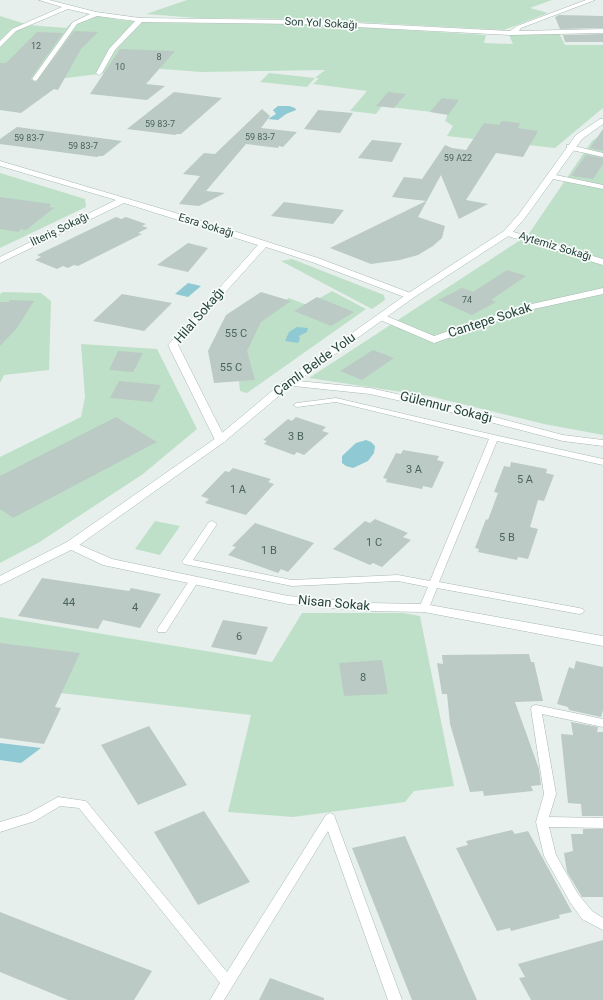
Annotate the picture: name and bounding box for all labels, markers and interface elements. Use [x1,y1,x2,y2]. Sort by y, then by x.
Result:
street label: Son Yol Sokağı [284,16,358,32]
house number: 12 [31,42,41,52]
house number: 8 [156,53,162,63]
house number: 10 [115,63,125,73]
house number: 59 83-7 [145,120,175,130]
house number: 59 83-7 [245,133,275,143]
house number: 59 83-7 [14,134,44,144]
house number: 59 83-7 [68,142,98,152]
house number: 59 A22 [444,154,472,164]
street label: İlteriş Sokağı [29,210,91,250]
street label: Esra Sokağı [177,211,235,241]
street label: Aytemiz Sokağı [517,230,593,264]
street label: Hilal Sokağı [172,285,228,347]
house number: 74 [462,296,472,306]
street label: Cantepe Sokak [446,300,534,342]
house number: 55 C [225,327,247,341]
street label: Çamlı Belde Yolu [271,330,359,400]
house number: 55 C [220,361,242,375]
street label: Gülennur Sokağı [398,389,494,427]
house number: 3 B [288,430,304,444]
house number: 3 A [406,463,422,477]
house number: 5 A [517,473,533,487]
house number: 1 A [230,483,246,497]
house number: 5 B [499,531,515,545]
house number: 1 C [366,536,382,550]
house number: 1 B [261,544,277,558]
street label: Nisan Sokak [297,593,371,615]
house number: 44 [63,596,75,610]
house number: 4 [132,601,138,615]
house number: 6 [236,630,242,644]
house number: 8 [360,671,366,685]

